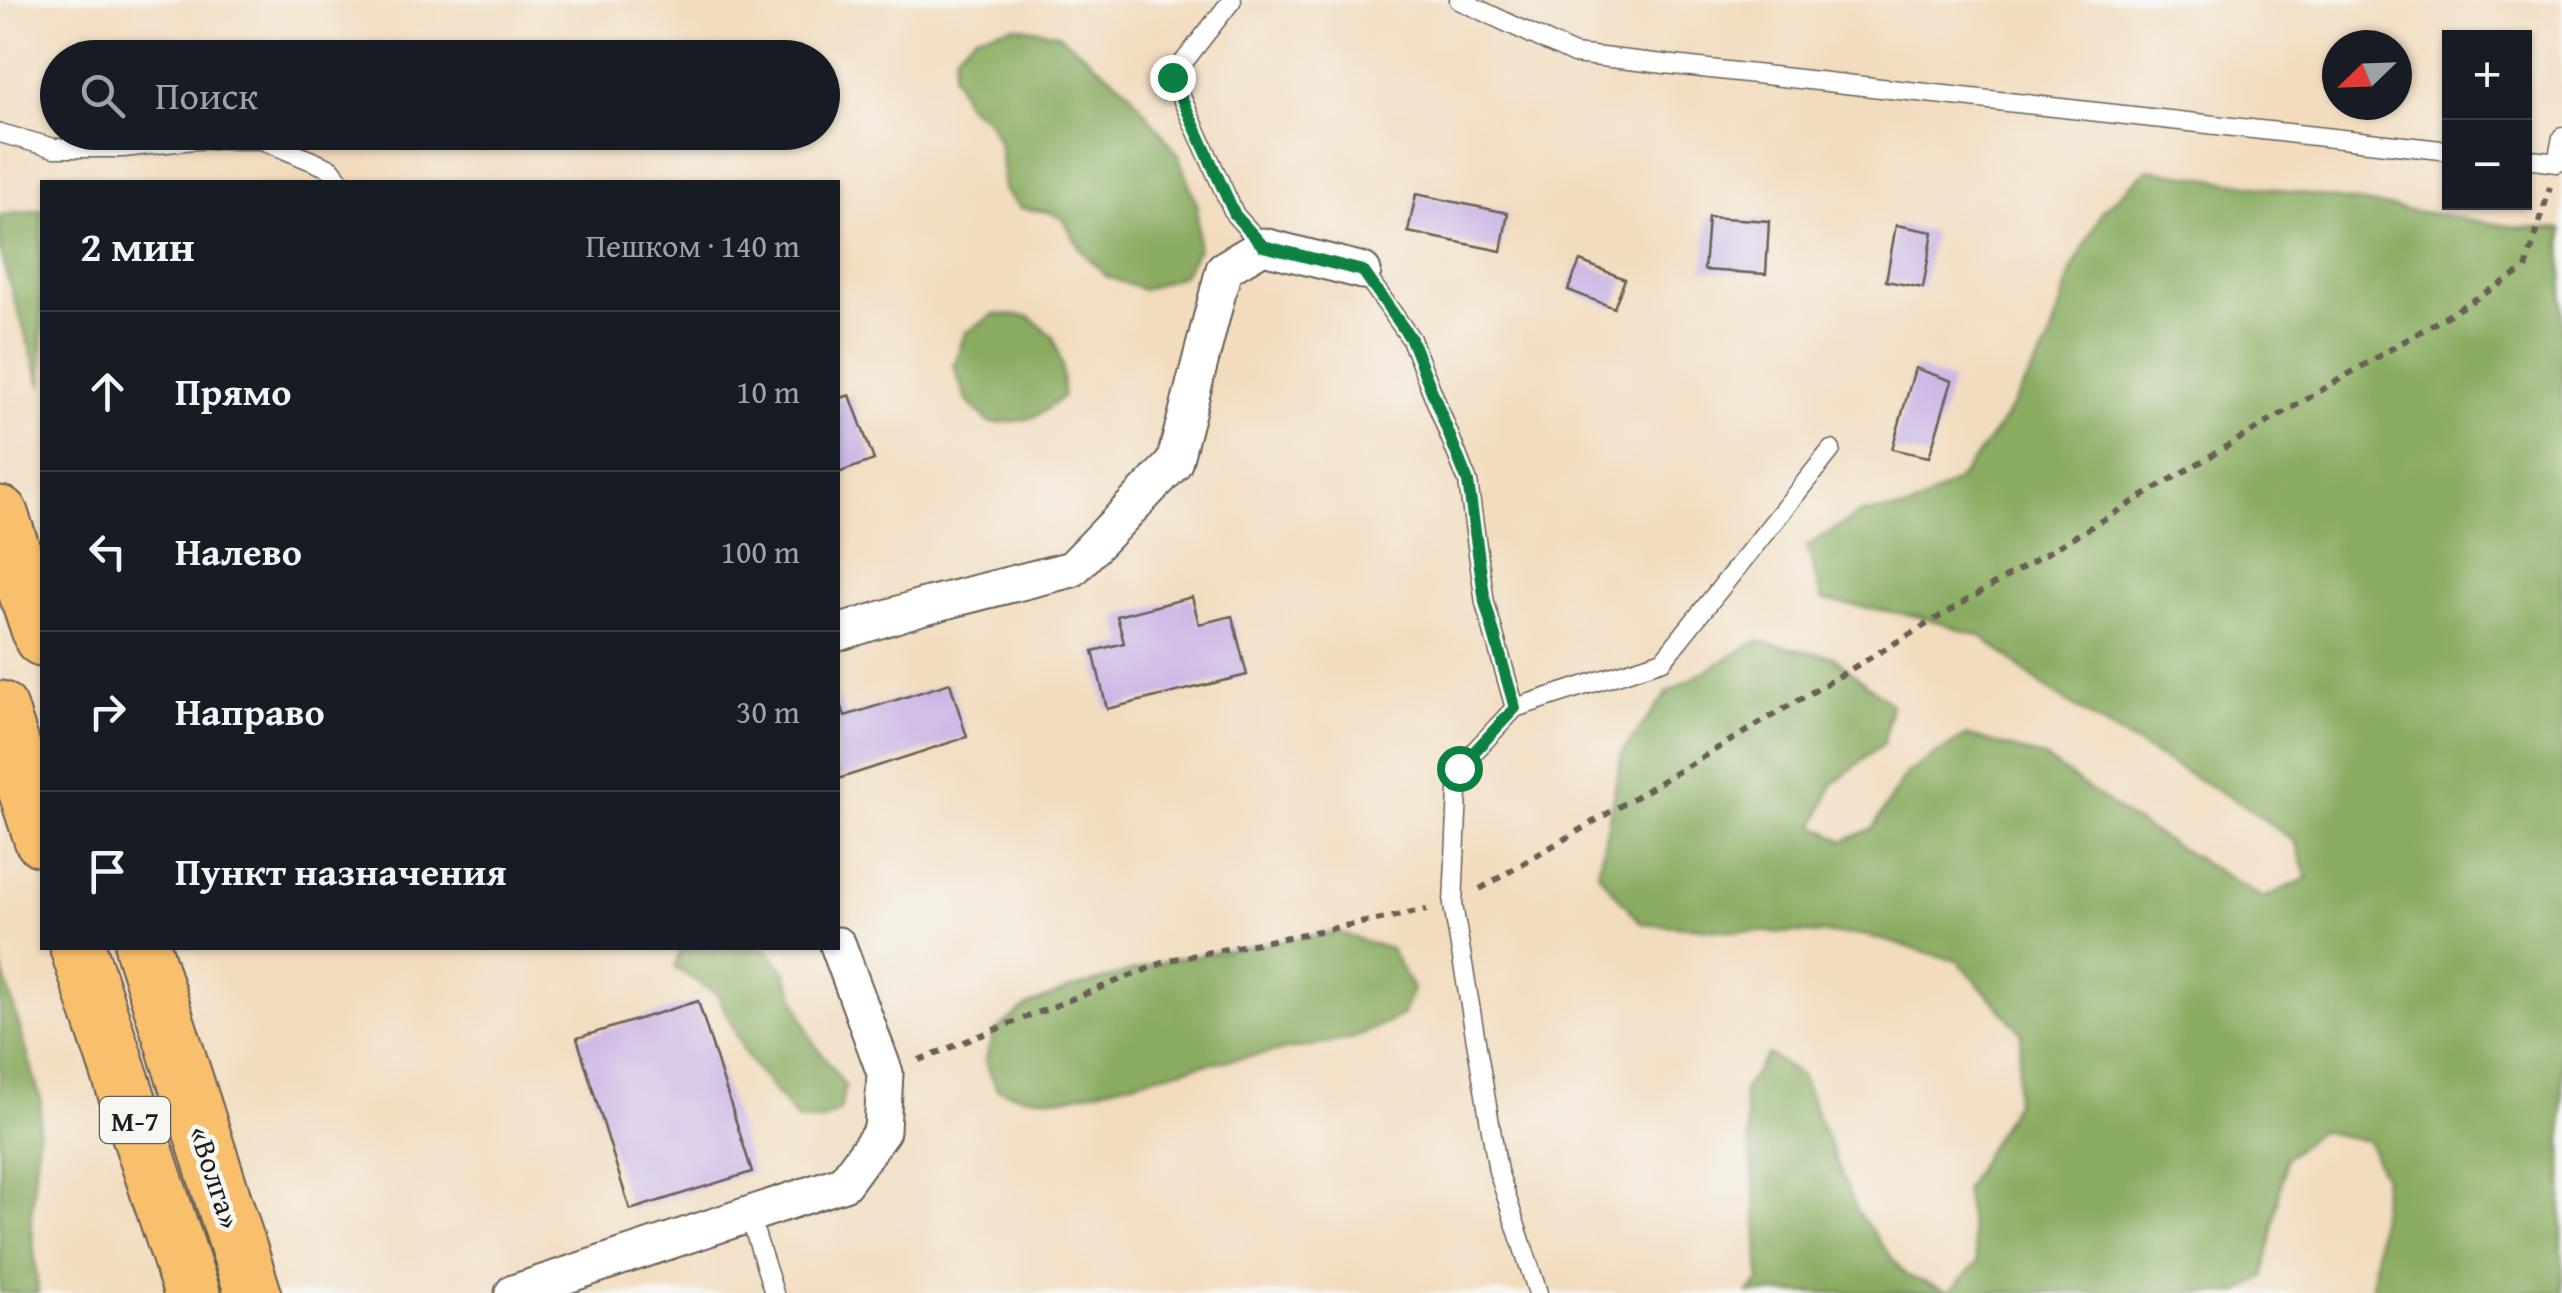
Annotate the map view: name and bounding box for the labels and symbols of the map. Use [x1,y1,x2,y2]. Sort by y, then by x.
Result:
north arrow [2322,30,2412,120]
route end [1150,55,1196,101]
route start [1437,746,1483,792]
road number: М-7 [100,1097,170,1143]
street label: «Волга» [179,1120,253,1234]

